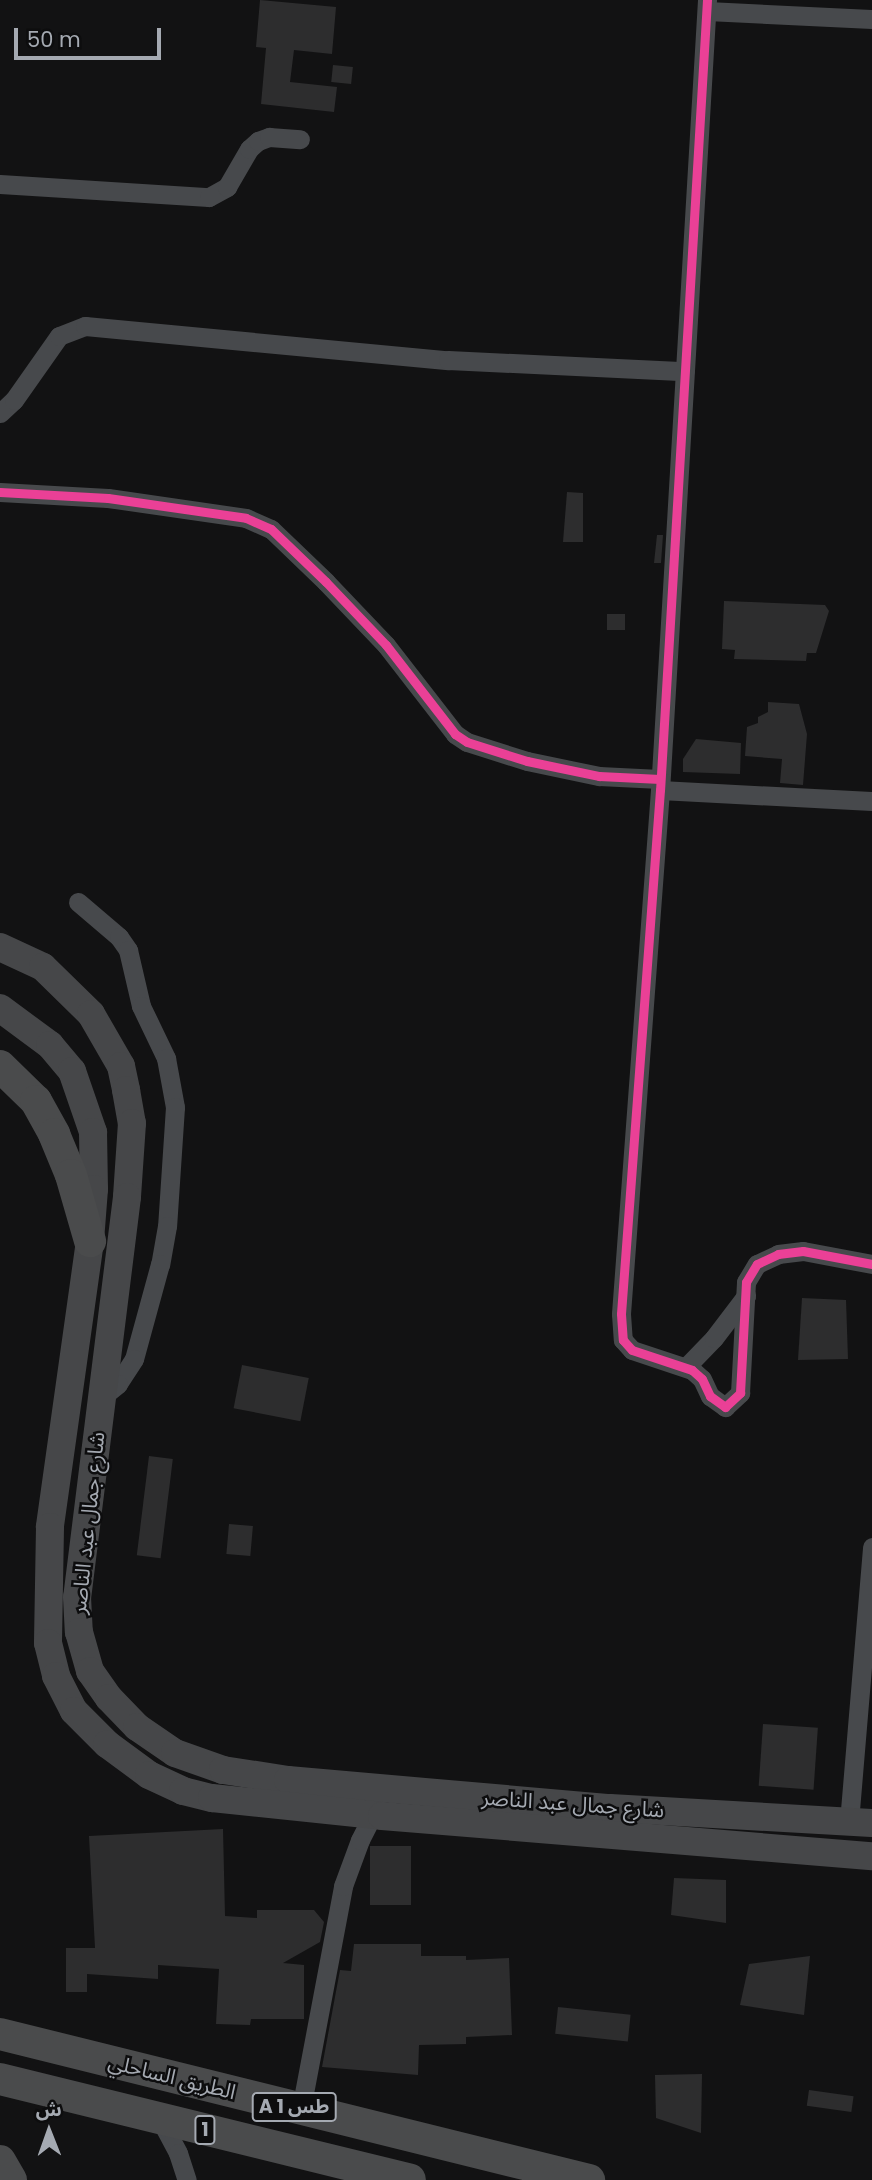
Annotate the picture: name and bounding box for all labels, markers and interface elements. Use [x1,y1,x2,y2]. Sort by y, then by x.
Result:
scale bar [18,14,164,58]
text: 50 m [27,25,81,54]
street label: شارع جمال عبد الناصر [66,1431,110,1615]
street label: شارع جمال عبد الناصر [481,1785,665,1823]
street label: الطريق الساحلي [106,2049,238,2105]
road number: A 1 طس [250,2092,338,2122]
north arrow [14,2096,84,2166]
text: ش [35,2096,62,2123]
road number: 1 [193,2114,217,2146]

